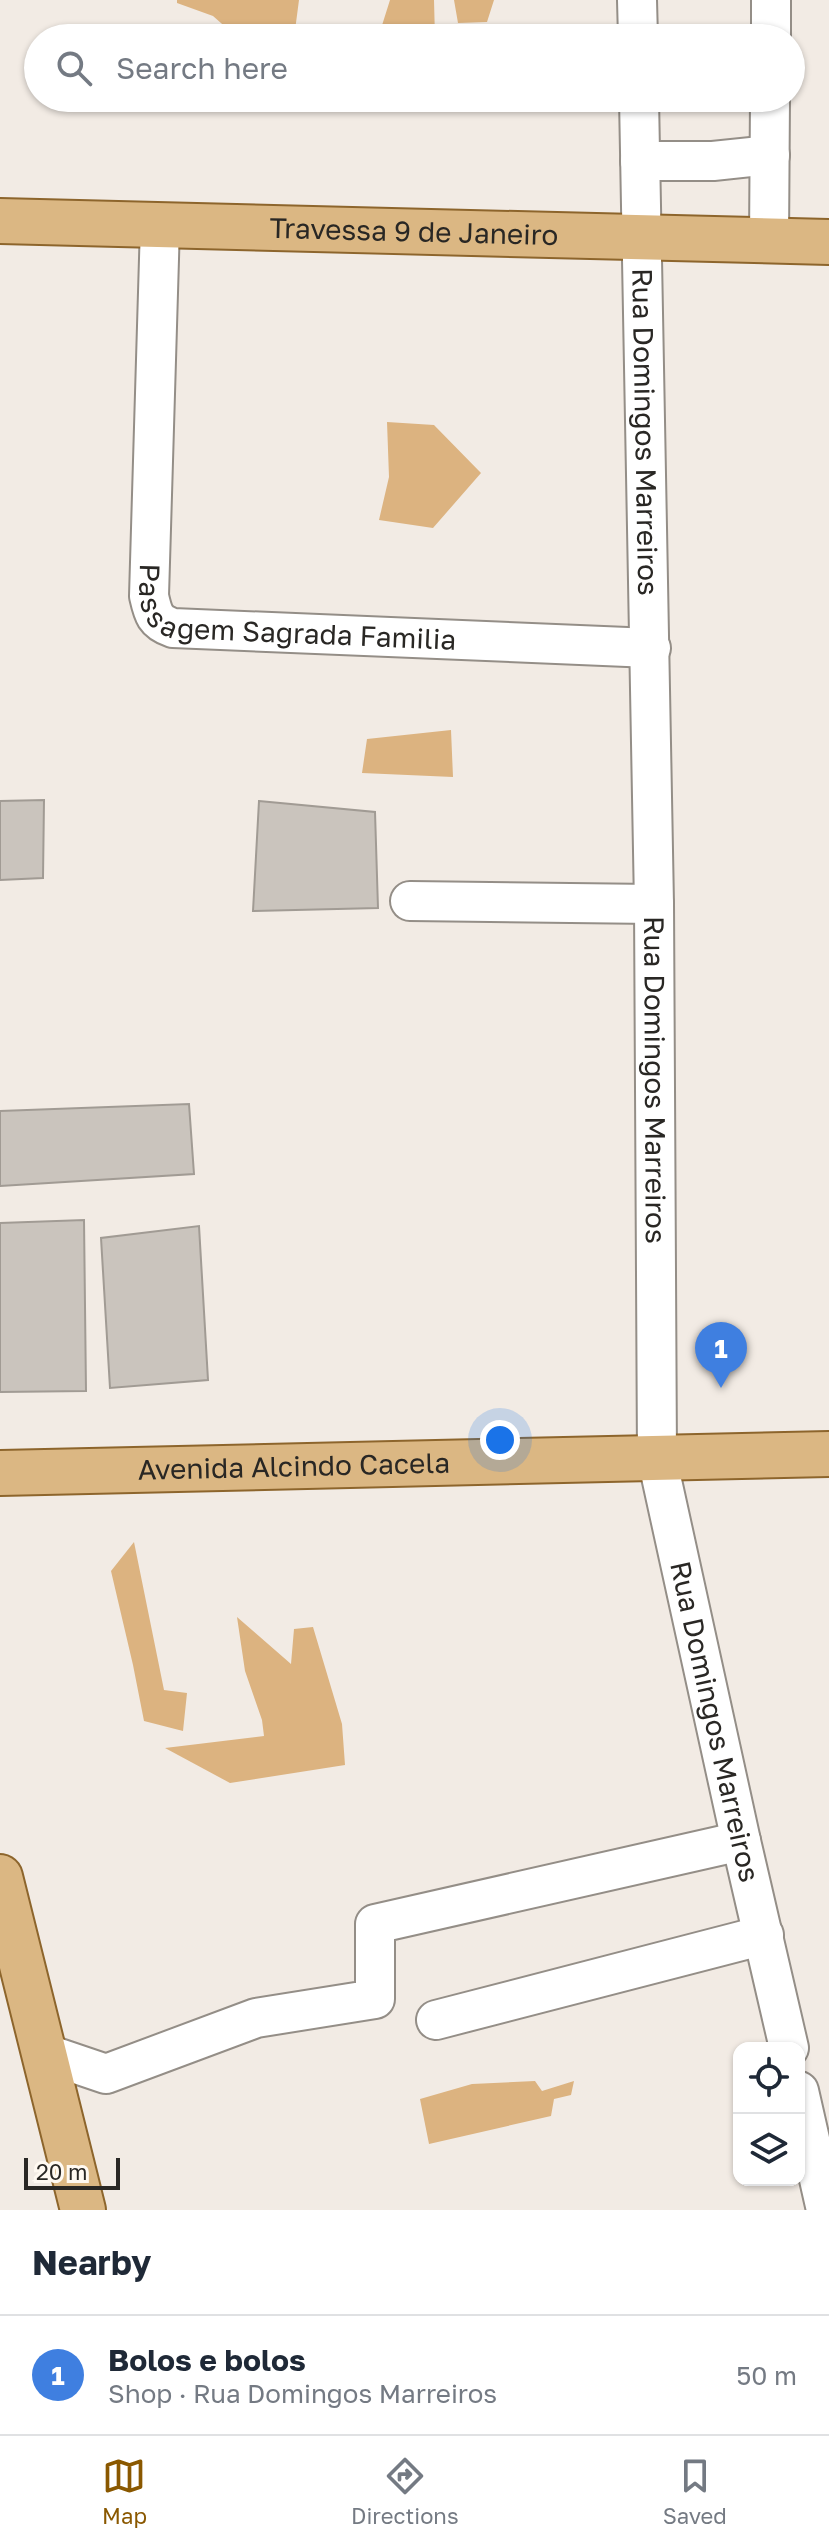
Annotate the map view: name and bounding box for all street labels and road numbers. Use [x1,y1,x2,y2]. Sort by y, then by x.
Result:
street label: Travessa 9 de Janeiro [269,211,559,251]
street label: Rua Domingos Marreiros [626,268,665,596]
street label: Passagem Sagrada Familia [133,563,457,656]
street label: Rua Domingos Marreiros [638,916,673,1244]
street label: Avenida Alcindo Cacela [137,1446,450,1486]
street label: Rua Domingos Marreiros [664,1558,767,1885]

